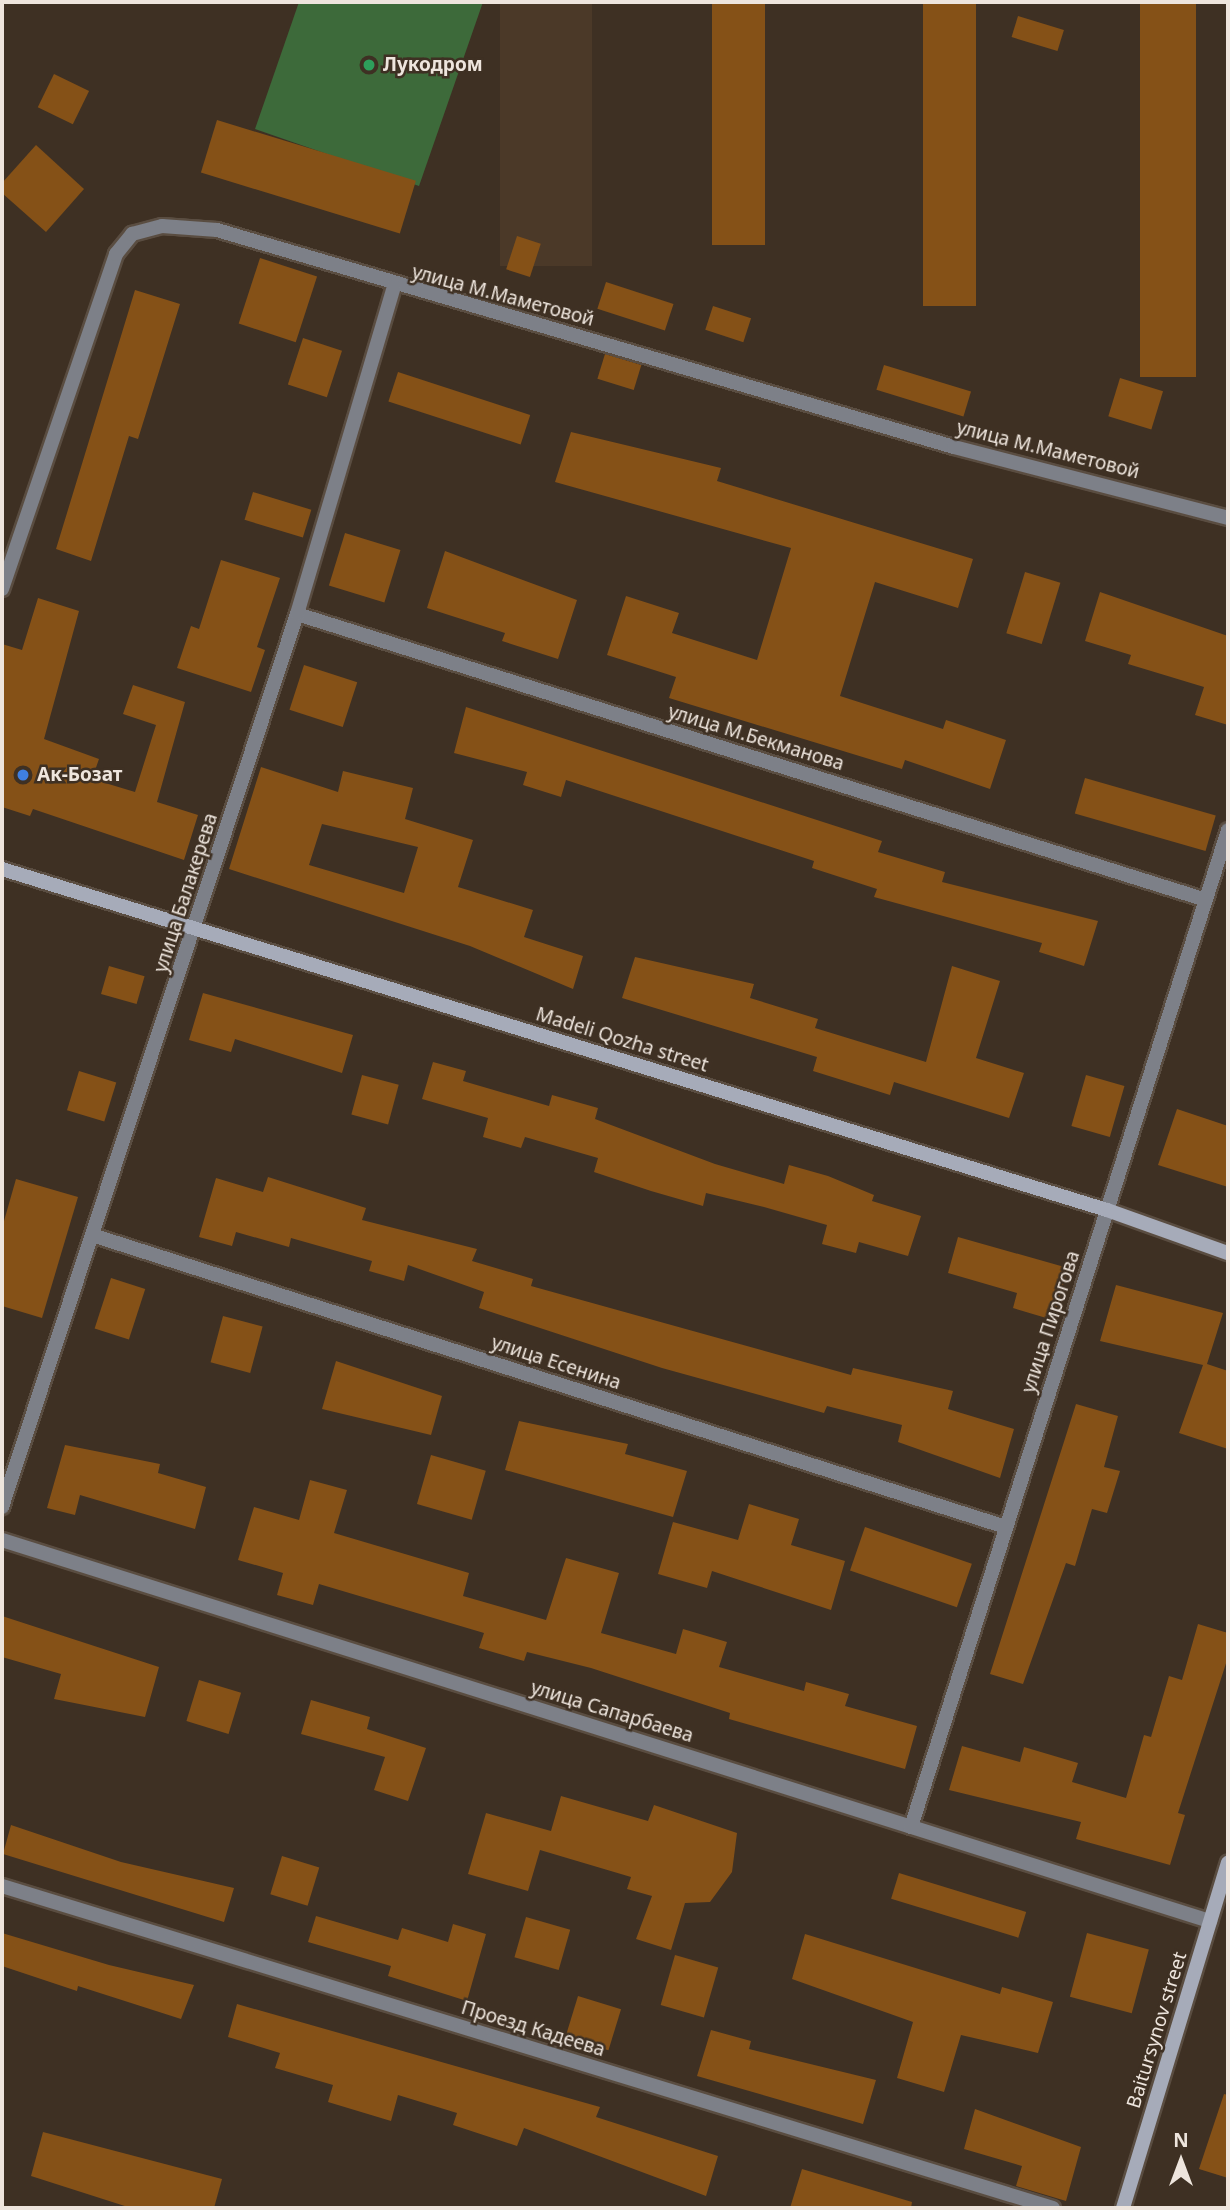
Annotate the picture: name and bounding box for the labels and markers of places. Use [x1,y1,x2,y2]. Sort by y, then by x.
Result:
place label: Лукодром [383,54,483,76]
marker: Лукодром [361,57,377,73]
place label: Ак-Бозат [37,764,122,786]
marker: Ак-Бозат [15,767,31,783]

